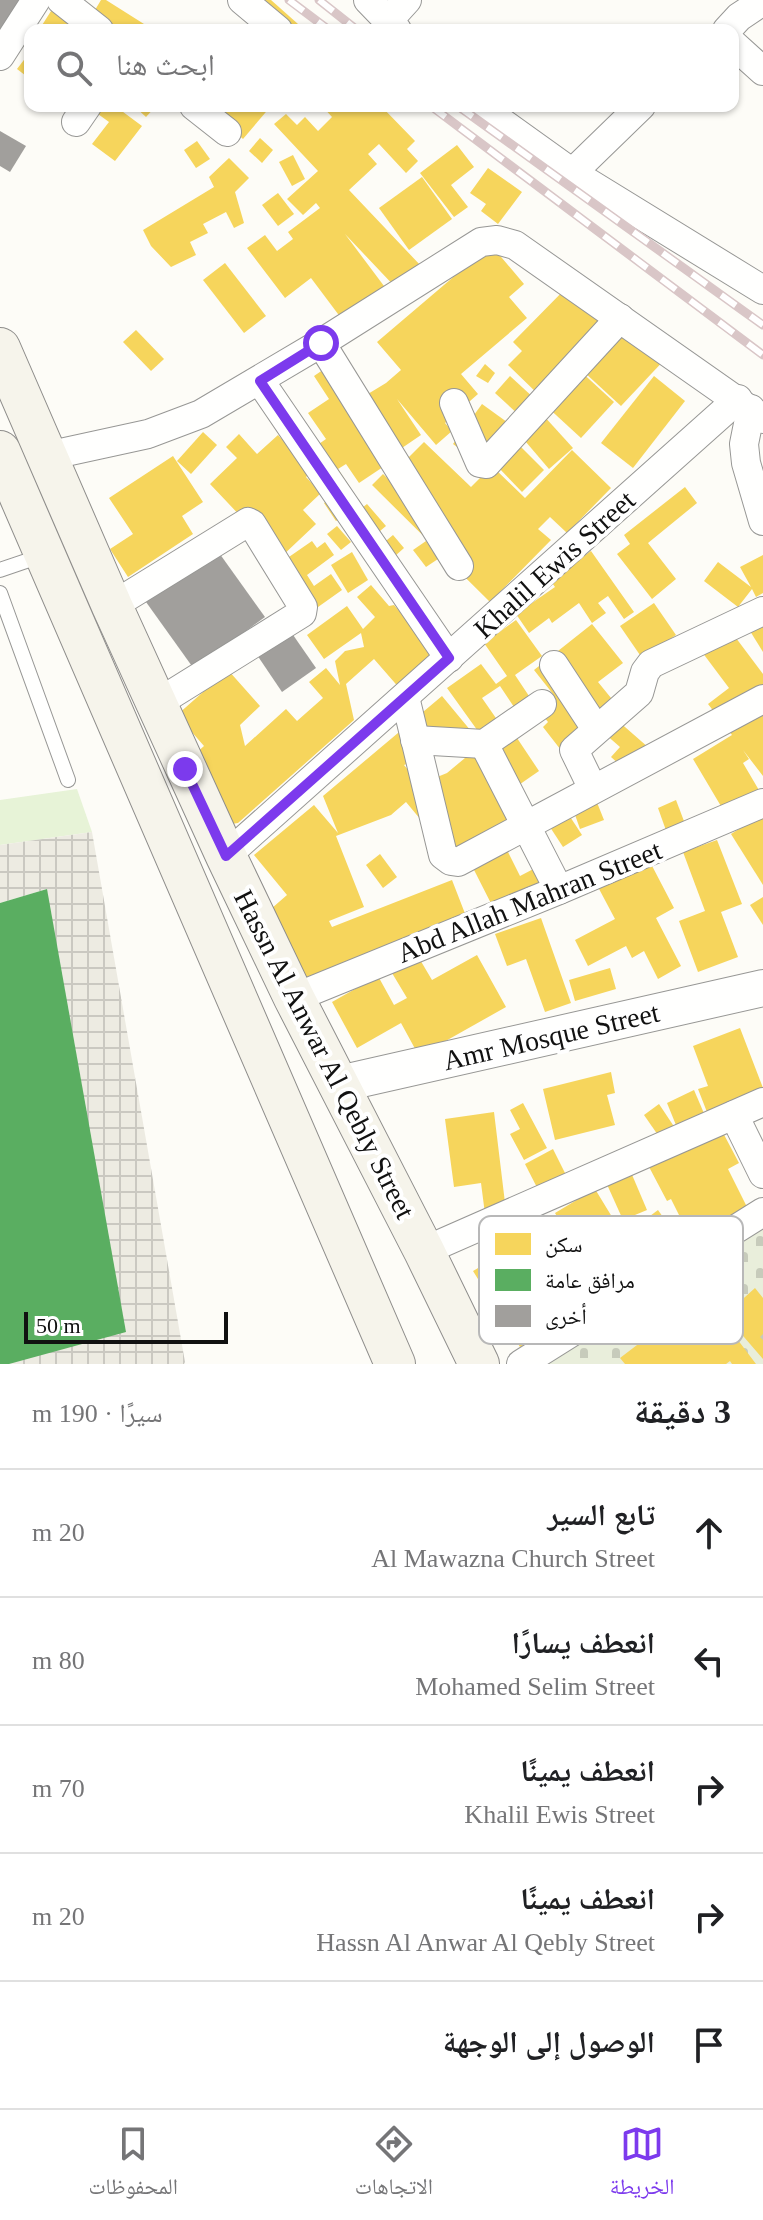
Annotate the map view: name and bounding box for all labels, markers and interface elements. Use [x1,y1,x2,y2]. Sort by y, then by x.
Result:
search box [24,24,739,112]
icon: search [52,46,96,90]
text: ابحث هنا [116,48,215,81]
route start [303,325,339,361]
street label: Khalil Ewis Street [468,484,641,645]
route end [167,751,203,787]
street label: Abd Allah Mahran Street [393,834,666,969]
street label: Hassn Al Anwar Al Qebly Street [228,885,421,1224]
street label: Amr Mosque Street [440,996,662,1076]
legend [479,1216,743,1344]
text: سكن [545,1232,582,1258]
text: مرافق عامة [545,1268,635,1294]
text: أخرى [545,1303,587,1330]
scale bar [24,1308,228,1344]
text: 50 m [36,1313,81,1338]
text: 3 دقيقة [634,1393,731,1430]
text: سيرًا · 190 m [32,1399,163,1428]
text: تابع السير [547,1498,655,1531]
icon: ahead [687,1511,731,1555]
text: 20 m [32,1518,85,1547]
text: Al Mawazna Church Street [371,1544,655,1573]
text: انعطف يسارًا [511,1626,655,1659]
icon: left [687,1639,731,1683]
text: 80 m [32,1646,85,1675]
text: Mohamed Selim Street [415,1672,655,1701]
text: انعطف يمينًا [520,1754,655,1787]
icon: right [687,1767,731,1811]
text: 70 m [32,1774,85,1803]
text: Khalil Ewis Street [464,1800,655,1829]
text: انعطف يمينًا [520,1882,655,1915]
icon: right [687,1895,731,1939]
text: 20 m [32,1902,85,1931]
text: Hassn Al Anwar Al Qebly Street [316,1928,655,1957]
icon: arrive [687,2023,731,2067]
text: الوصول إلى الوجهة [443,2025,655,2058]
tab: المحفوظات [88,2122,178,2208]
tab: الاتجاهات [355,2122,433,2208]
tab: الخريطة [610,2122,675,2208]

